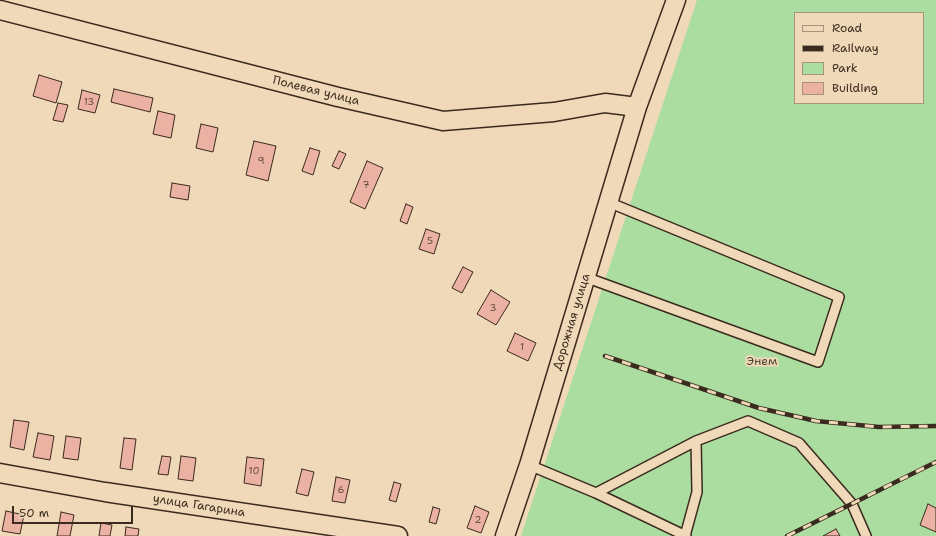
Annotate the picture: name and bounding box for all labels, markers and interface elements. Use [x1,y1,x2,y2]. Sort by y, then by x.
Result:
legend [794,12,924,104]
text: Road [832,20,862,36]
text: Railway [832,40,879,56]
text: Park [832,60,858,76]
street label: Полевая улица [271,73,361,109]
text: Building [832,80,878,96]
house number: 13 [84,96,94,108]
house number: 9 [258,155,264,167]
house number: 7 [363,179,369,191]
house number: 5 [427,235,433,247]
street label: Дорожная улица [550,272,594,372]
house number: 3 [490,302,496,314]
house number: 1 [520,341,524,353]
park label: Энем [747,355,777,369]
house number: 10 [249,465,259,477]
house number: 6 [338,484,344,496]
street label: улица Гагарина [152,492,246,520]
scale bar [14,498,135,524]
text: 50 m [19,505,49,521]
house number: 2 [475,514,481,526]

